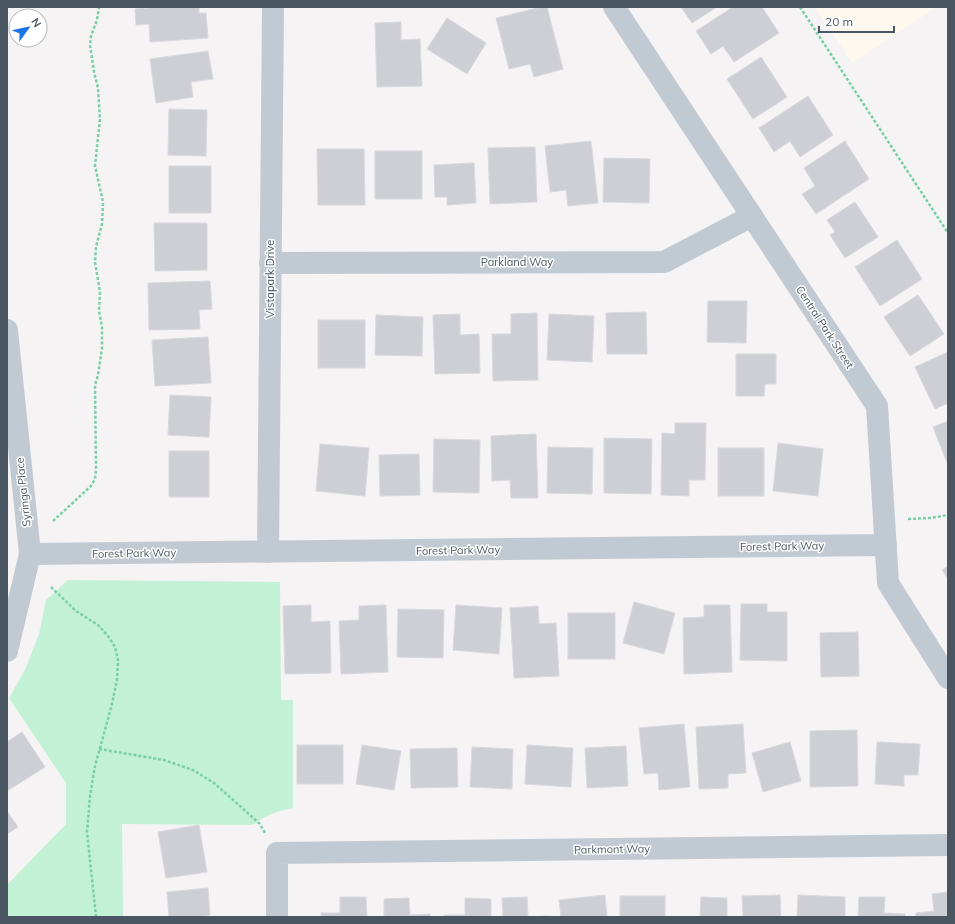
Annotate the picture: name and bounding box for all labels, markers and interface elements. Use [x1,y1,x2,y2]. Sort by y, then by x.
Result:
north arrow [8,8,48,48]
scale bar [819,8,894,34]
text: 20 m [825,14,853,29]
text: N [28,15,45,30]
street label: Vistapark Drive [263,240,277,318]
street label: Parkland Way [481,255,553,269]
street label: Central Park Street [793,283,857,371]
street label: Syringa Place [12,457,34,527]
street label: Forest Park Way [740,538,824,554]
street label: Forest Park Way [416,542,500,558]
street label: Forest Park Way [92,545,176,561]
street label: Parkmont Way [574,841,650,857]

